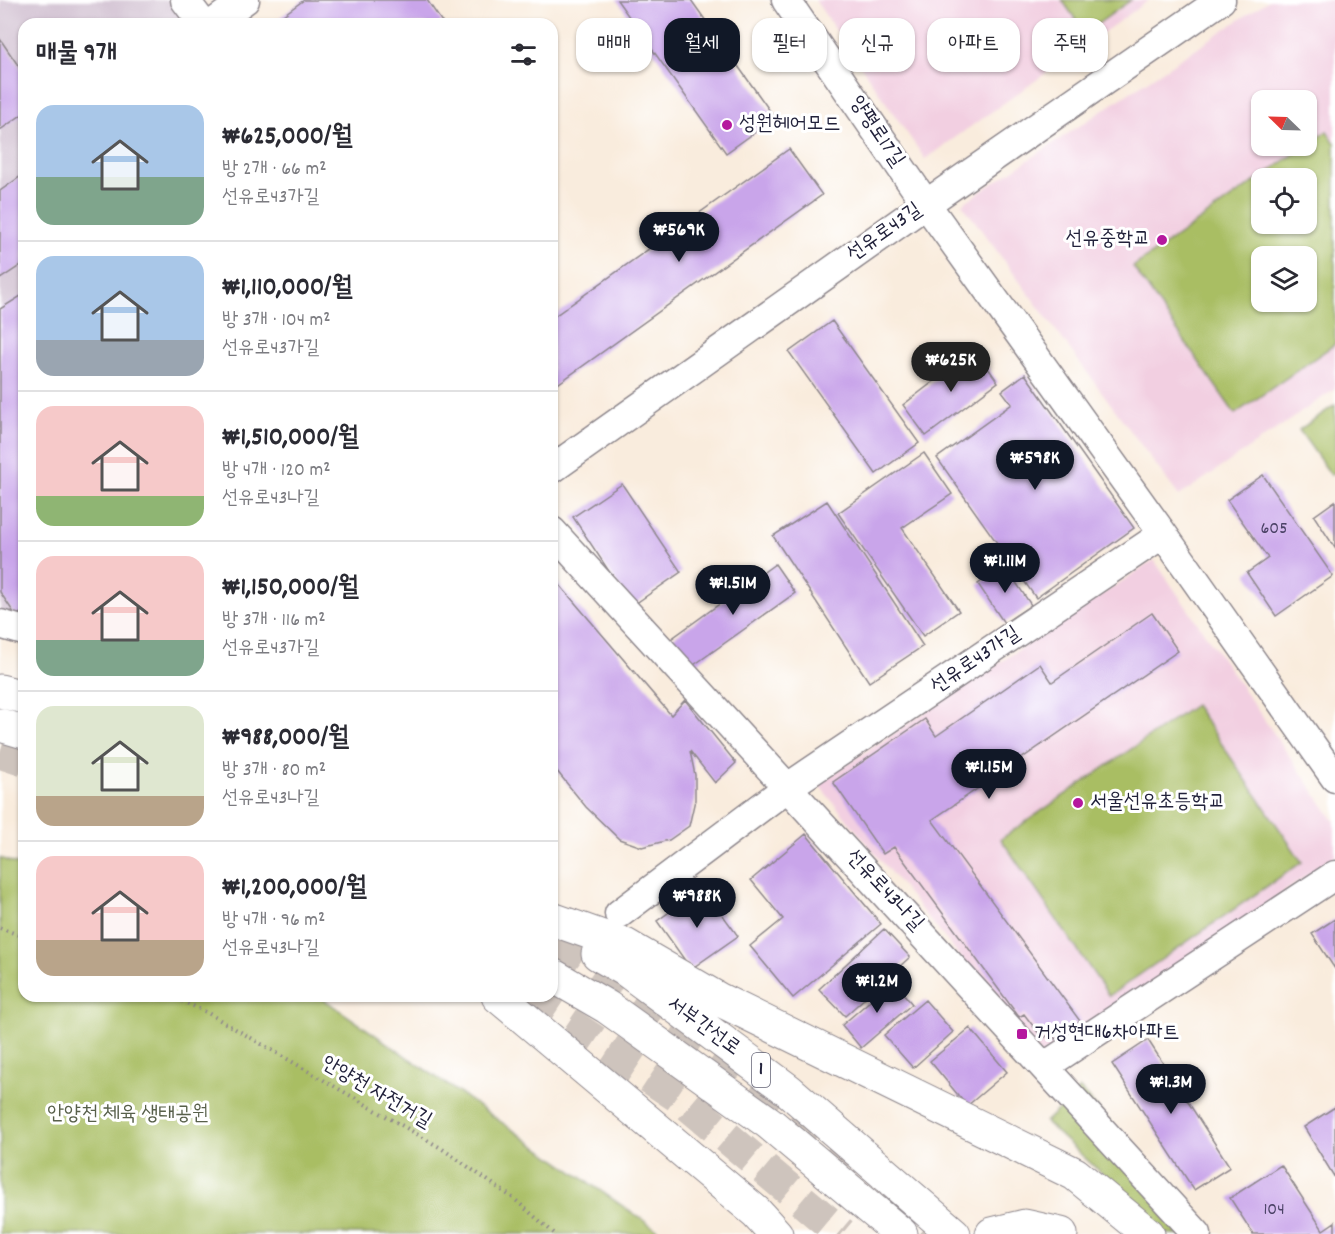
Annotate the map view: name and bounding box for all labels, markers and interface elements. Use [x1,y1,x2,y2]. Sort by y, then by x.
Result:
chip: 매매 [576,18,652,72]
chip: 월세 [664,18,740,72]
chip: 필터 [752,18,827,72]
chip: 신규 [839,18,915,72]
chip: 아파트 [927,18,1020,72]
chip: 주택 [1032,18,1108,72]
text: 매물 9개 [36,36,117,73]
icon: filters [507,38,540,71]
street label: 양평로17길 [841,90,911,174]
north arrow [1251,90,1317,156]
map controls [1251,90,1317,312]
place label: 성원헤어모드 [739,110,840,140]
marker: 성원헤어모드 [720,118,734,132]
text: ₩625,000/월 [222,119,352,156]
icon: home [84,129,156,201]
text: 방 2개 · 66 m² [222,156,326,184]
button: locate [1251,168,1317,234]
text: 선유로43가길 [222,184,320,212]
street label: 선유로43길 [841,196,929,270]
pin: ₩569K [637,212,721,263]
text: ₩569K [653,217,705,245]
place label: 선유중학교 [1066,225,1150,255]
marker: 선유중학교 [1155,233,1169,247]
button: layers [1251,246,1317,312]
text: ₩1,110,000/월 [222,270,352,307]
icon: home [84,280,156,352]
text: 방 3개 · 104 m² [222,307,331,335]
text: 선유로43가길 [222,335,320,363]
pin: ₩625K [909,342,993,393]
text: ₩625K [925,347,977,375]
text: ₩1,510,000/월 [222,420,359,457]
icon: home [84,430,156,502]
pin: ₩598K [993,440,1077,491]
text: ₩598K [1010,445,1060,473]
text: 방 4개 · 120 m² [222,457,330,485]
text: 선유로43나길 [222,485,320,513]
house number: 605 [1261,517,1287,542]
pin: ₩1.11M [956,543,1054,594]
text: ₩1.11M [984,548,1026,576]
pin: ₩1.51M [684,565,782,616]
text: ₩1,150,000/월 [222,570,359,607]
text: ₩1.51M [709,570,757,598]
icon: home [84,580,156,652]
text: 방 3개 · 116 m² [222,607,326,635]
street label: 선유로43가길 [925,620,1027,702]
text: 선유로43가길 [222,635,320,663]
text: ₩988,000/월 [222,720,349,757]
icon: home [84,730,156,802]
pin: ₩1.15M [940,749,1038,800]
text: ₩1.15M [965,754,1013,782]
text: 방 3개 · 80 m² [222,757,326,785]
text: 선유로43나길 [222,785,320,813]
place label: 서울선유초등학교 [1090,788,1225,818]
marker: 서울선유초등학교 [1071,796,1085,810]
street label: 선유로43나길 [838,843,930,939]
text: ₩1,200,000/월 [222,870,367,907]
pin: ₩988K [655,878,739,929]
icon: home [84,880,156,952]
text: ₩988K [673,883,721,911]
text: 방 4개 · 96 m² [222,907,325,935]
text: 선유로43나길 [222,935,320,963]
pin: ₩1.2M [835,963,919,1014]
text: ₩1.2M [856,968,898,996]
street label: 서부간선로 [660,990,746,1064]
place label: 거성현대6차아파트 [1034,1019,1179,1049]
marker: 거성현대6차아파트 [1015,1027,1029,1041]
street label: 안양천 자전거길 [315,1049,437,1137]
road number: 1 [752,1053,770,1087]
pin: ₩1.3M [1129,1064,1213,1115]
text: ₩1.3M [1150,1069,1192,1097]
park label: 안양천 체육 생태공원 [47,1100,209,1130]
house number: 104 [1263,1198,1285,1223]

